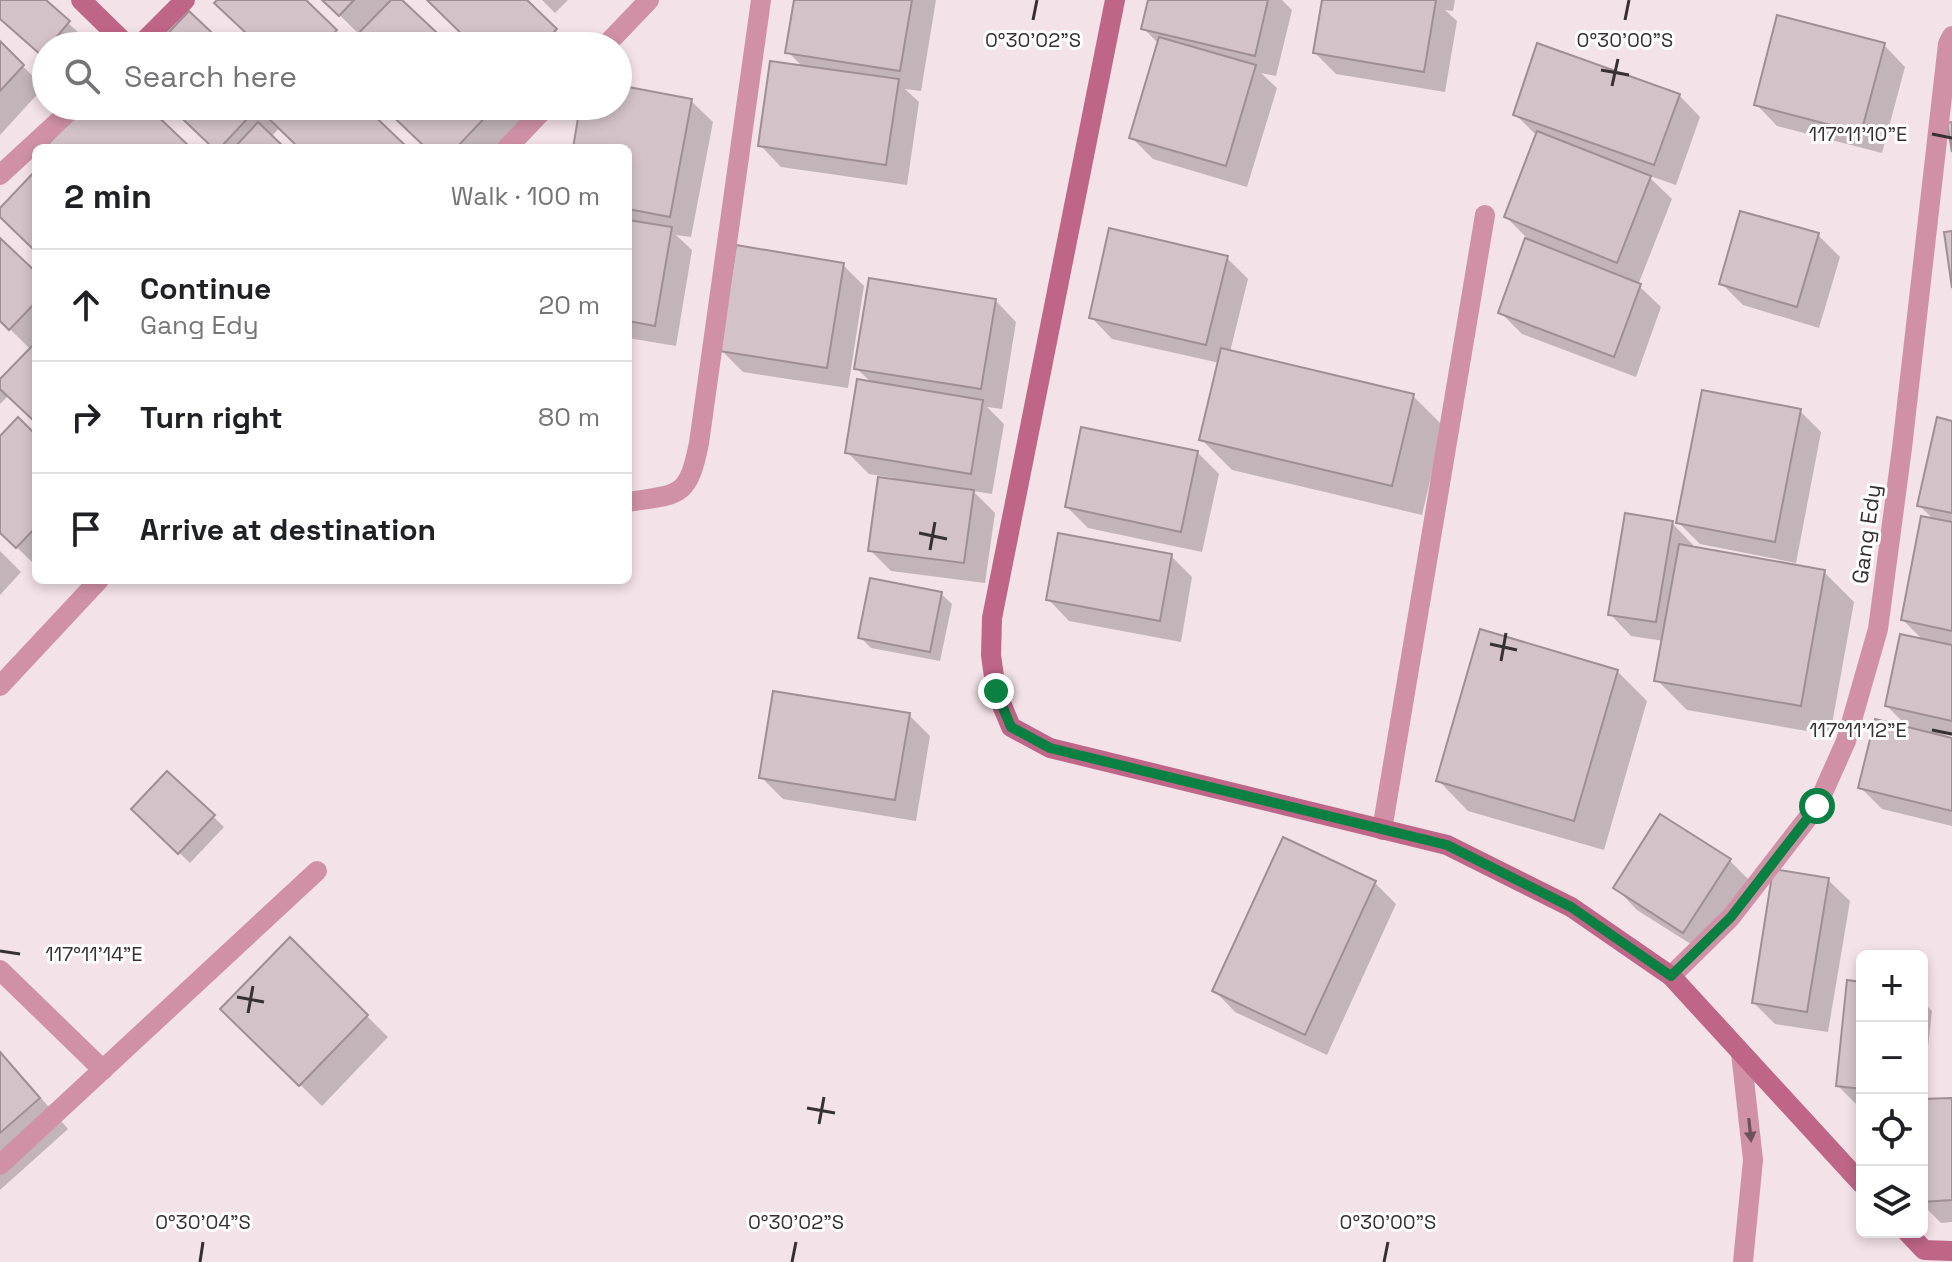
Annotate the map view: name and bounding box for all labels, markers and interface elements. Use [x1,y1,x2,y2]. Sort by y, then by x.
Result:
text: 0°30'02"S [985,27,1081,53]
text: 0°30'00"S [1577,27,1673,53]
search box [32,32,632,120]
icon: search [60,54,104,98]
text: Search here [124,57,297,96]
text: 117°11'10"E [1809,121,1907,147]
text: 2 min [64,175,152,218]
text: Walk · 100 m [451,179,600,213]
text: Continue [140,269,271,308]
icon: ahead [64,283,108,327]
text: 20 m [539,288,600,322]
text: Gang Edy [140,308,259,342]
icon: right [64,395,108,439]
text: Turn right [140,398,283,437]
text: 80 m [538,400,600,434]
street label: Gang Edy [1845,482,1887,586]
icon: arrive [64,507,108,551]
text: Arrive at destination [140,510,436,549]
route end [978,673,1014,709]
text: 117°11'12"E [1809,717,1907,743]
route start [1799,788,1835,824]
text: 117°11'14"E [45,941,143,967]
map controls [1856,950,1928,1238]
button: + [1856,950,1928,1022]
button: − [1856,1022,1928,1094]
button: locate [1856,1094,1928,1166]
one-way arrow [1743,1118,1756,1143]
button: layers [1856,1166,1928,1238]
text: 0°30'04"S [155,1209,251,1235]
text: 0°30'02"S [748,1209,844,1235]
text: 0°30'00"S [1340,1209,1436,1235]

